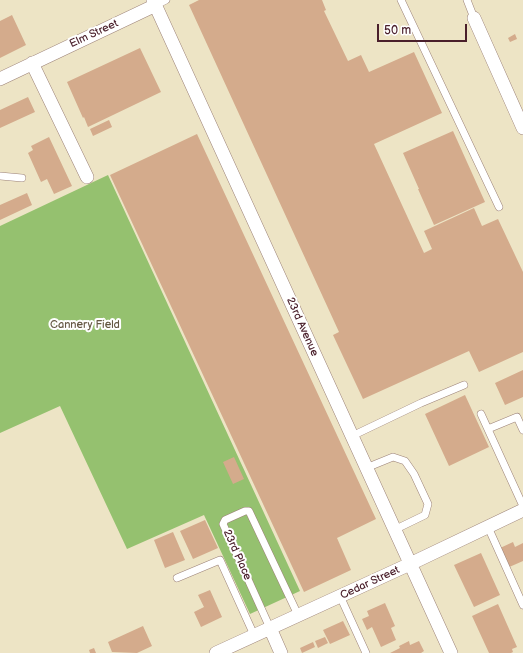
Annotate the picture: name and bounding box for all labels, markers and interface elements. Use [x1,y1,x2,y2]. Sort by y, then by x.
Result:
scale bar [379,16,469,42]
street label: Elm Street [68,17,120,51]
text: 50 m [384,23,411,38]
street label: 23rd Avenue [283,296,321,358]
park label: Cannery Field [50,318,120,332]
street label: 23rd Place [220,528,254,582]
street label: Cedar Street [338,563,402,603]

